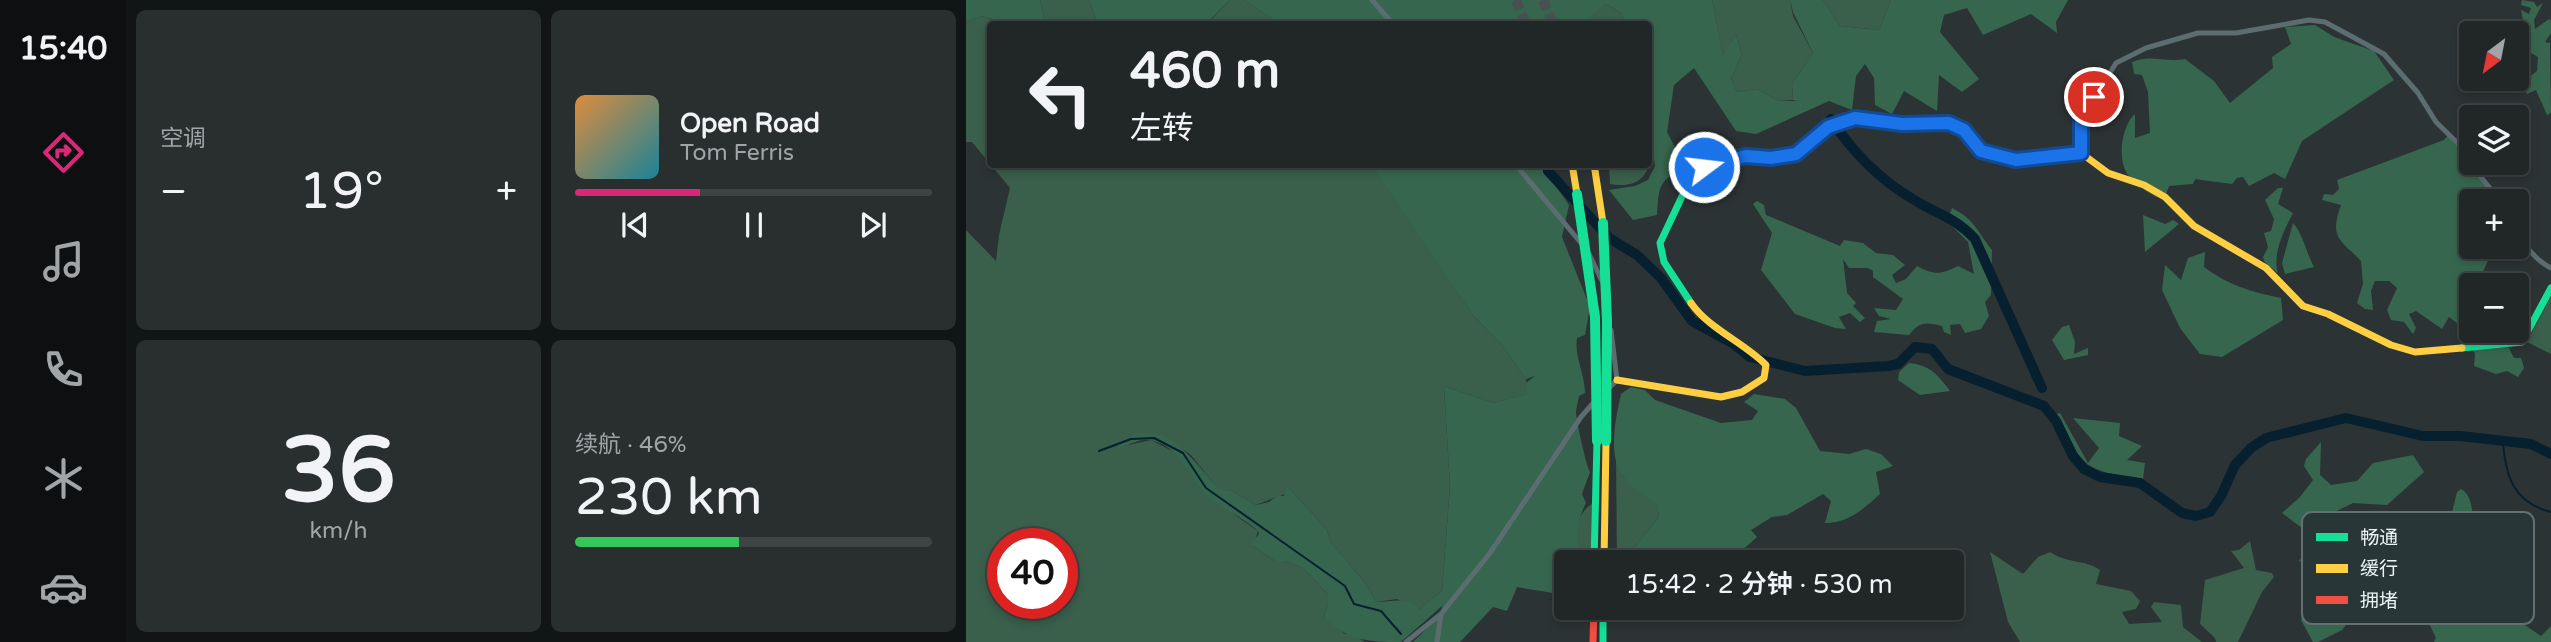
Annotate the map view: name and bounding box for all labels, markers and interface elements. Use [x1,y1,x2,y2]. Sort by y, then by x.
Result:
north arrow [2459,21,2529,91]
map controls [2459,21,2529,343]
text: 15:40 [19,30,107,68]
text: 460 m [1130,42,1280,101]
icon: left [1015,49,1106,140]
pin [2064,67,2124,127]
icon: arrive [2075,78,2113,116]
button: layers [2459,105,2529,175]
text: Open Road [680,108,820,139]
text: 左转 [1130,110,1194,148]
text: 空调 [160,125,206,153]
icon: directions [39,128,88,177]
position arrow [1667,130,1741,204]
text: Tom Ferris [680,139,794,167]
text: 19° [299,160,384,223]
text: − [160,169,187,215]
text: + [496,169,517,215]
button: + [2459,189,2529,259]
icon: previous [616,206,654,244]
icon: pause [735,206,773,244]
icon: next [854,206,892,244]
icon: music [39,237,88,286]
button: − [2459,273,2529,343]
icon: phone [39,345,88,394]
text: 36 [281,416,396,526]
text: 续航 · 46% [575,431,687,459]
icon: climate [39,454,88,503]
text: 230 km [575,466,763,529]
legend [2302,512,2534,624]
text: km/h [310,517,367,545]
text: 畅通 [2360,527,2398,549]
speed limit sign: 40 [987,528,1078,619]
text: 缓行 [2360,558,2398,580]
icon: car [39,563,88,612]
text: 15:42 · 2 分钟 · 530 m [1625,569,1893,600]
text: 拥堵 [2360,590,2398,612]

